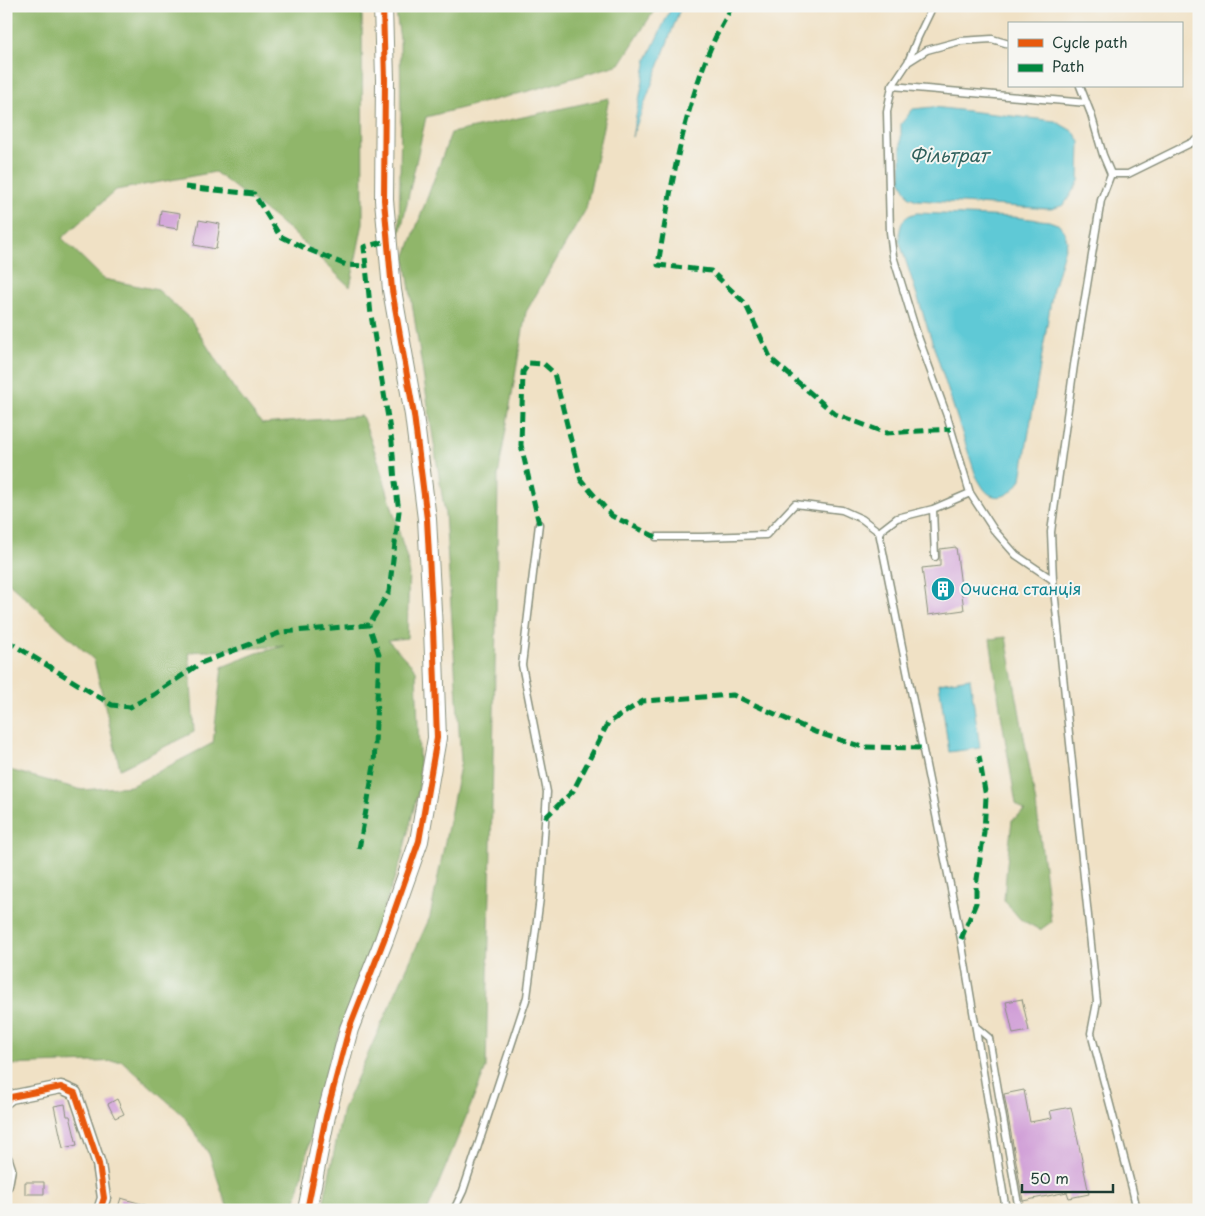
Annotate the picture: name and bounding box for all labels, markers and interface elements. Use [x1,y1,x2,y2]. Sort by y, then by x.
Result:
legend [1008,22,1182,88]
text: Cycle path [1052,30,1128,53]
text: Path [1052,54,1084,77]
water label: Фільтрат [910,141,991,168]
building icon: Очисна станція [930,576,956,602]
place label: Очисна станція [960,576,1081,600]
scale bar [1022,1161,1114,1193]
text: 50 m [1030,1166,1069,1189]

